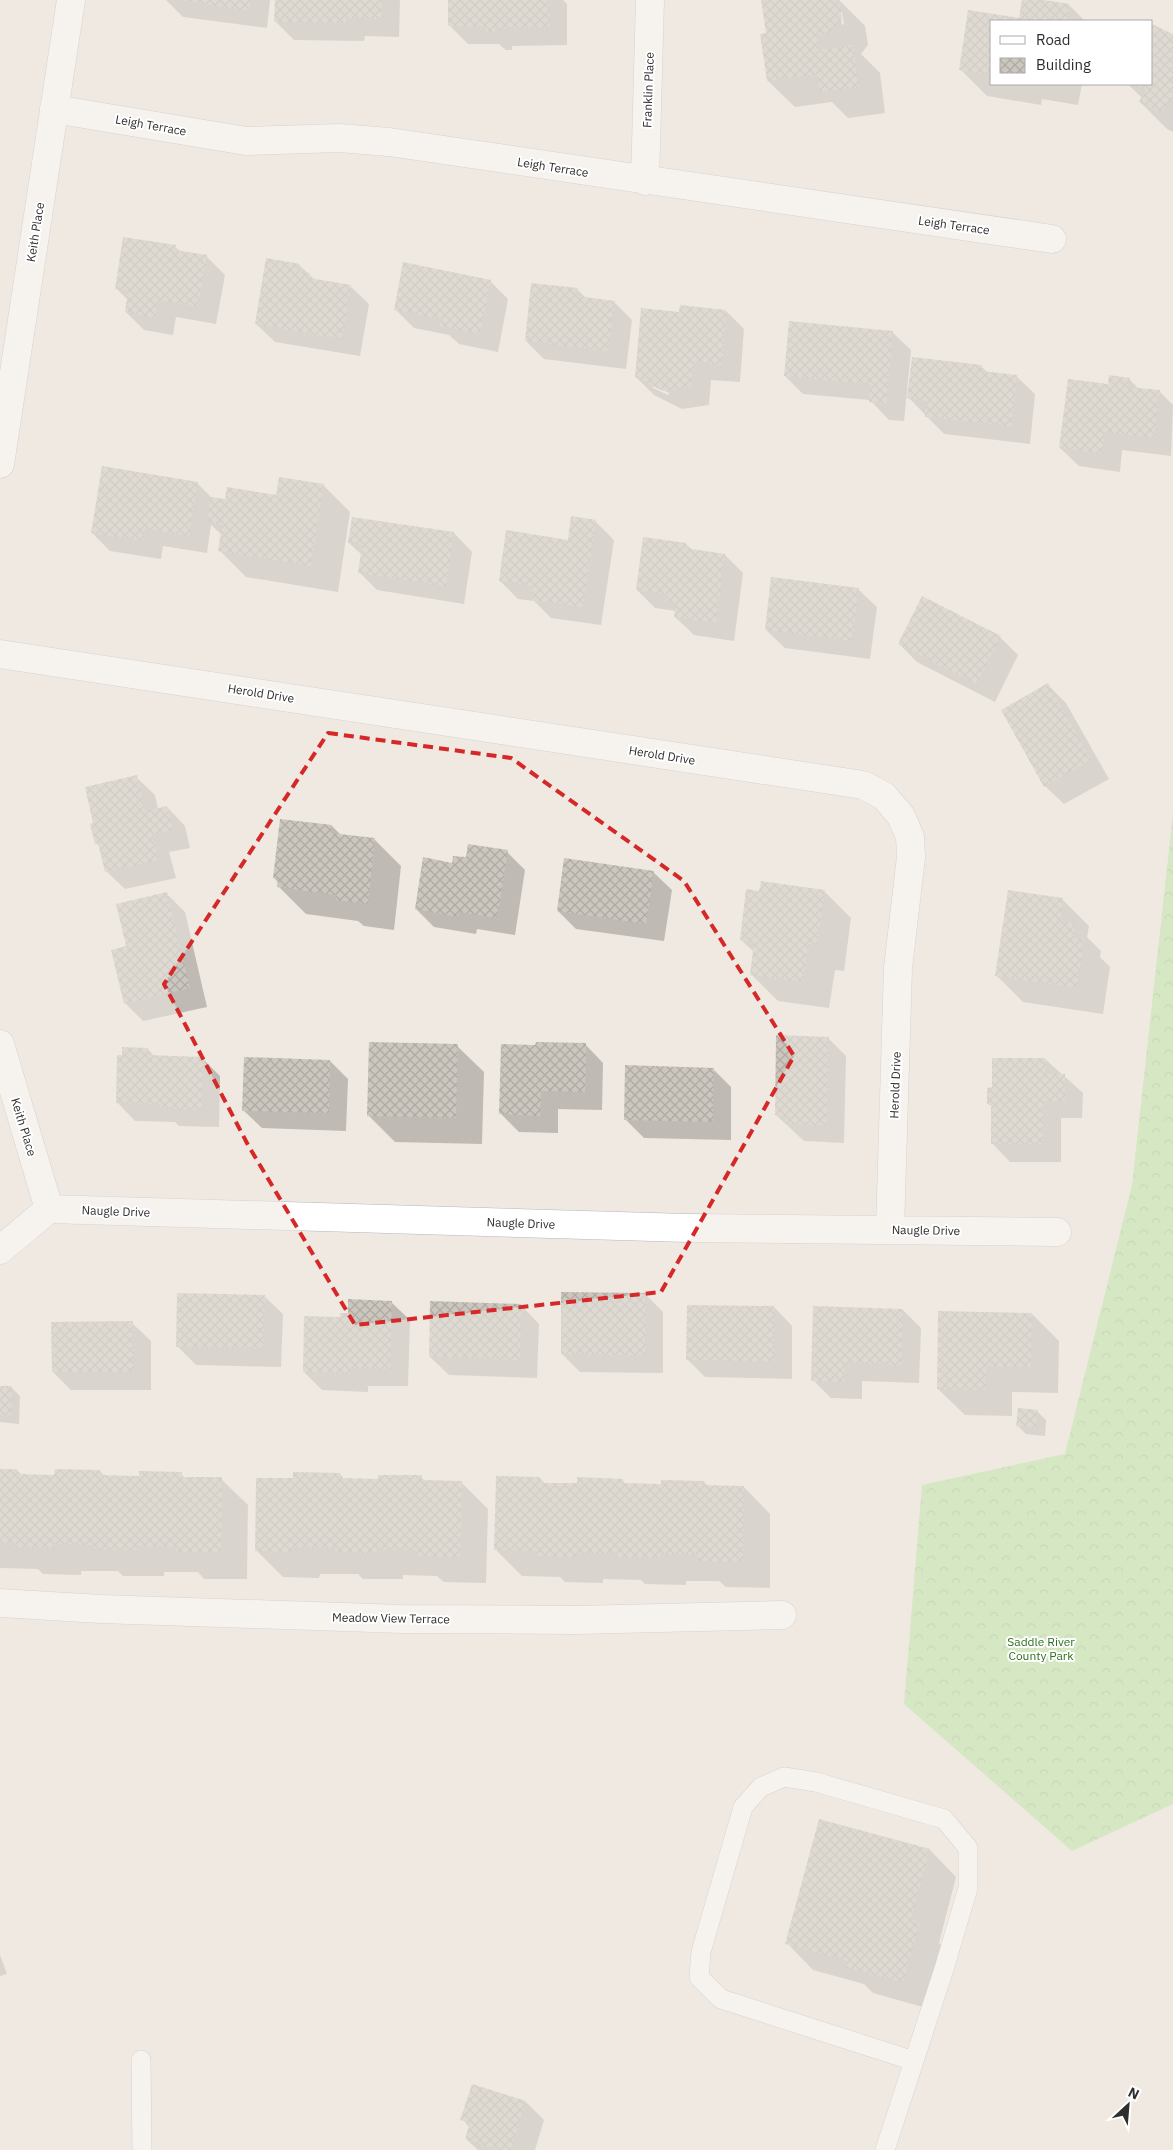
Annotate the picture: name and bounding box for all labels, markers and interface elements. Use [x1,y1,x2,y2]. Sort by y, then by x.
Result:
legend [990,20,1153,85]
text: Road [1036,30,1071,49]
street label: Franklin Place [639,51,657,128]
text: Building [1036,55,1091,74]
street label: Leigh Terrace [114,111,188,139]
street label: Leigh Terrace [516,154,590,180]
street label: Keith Place [23,201,47,263]
street label: Leigh Terrace [917,213,991,237]
street label: Herold Drive [227,680,296,706]
street label: Herold Drive [628,742,697,768]
street label: Herold Drive [886,1051,904,1119]
street label: Keith Place [8,1096,40,1158]
street label: Naugle Drive [81,1202,151,1220]
street label: Naugle Drive [486,1214,556,1232]
street label: Naugle Drive [892,1222,961,1238]
street label: Meadow View Terrace [332,1609,450,1627]
park label: Saddle River County Park [1007,1634,1075,1663]
north arrow [1103,2080,1153,2130]
text: N [1125,2083,1142,2104]

